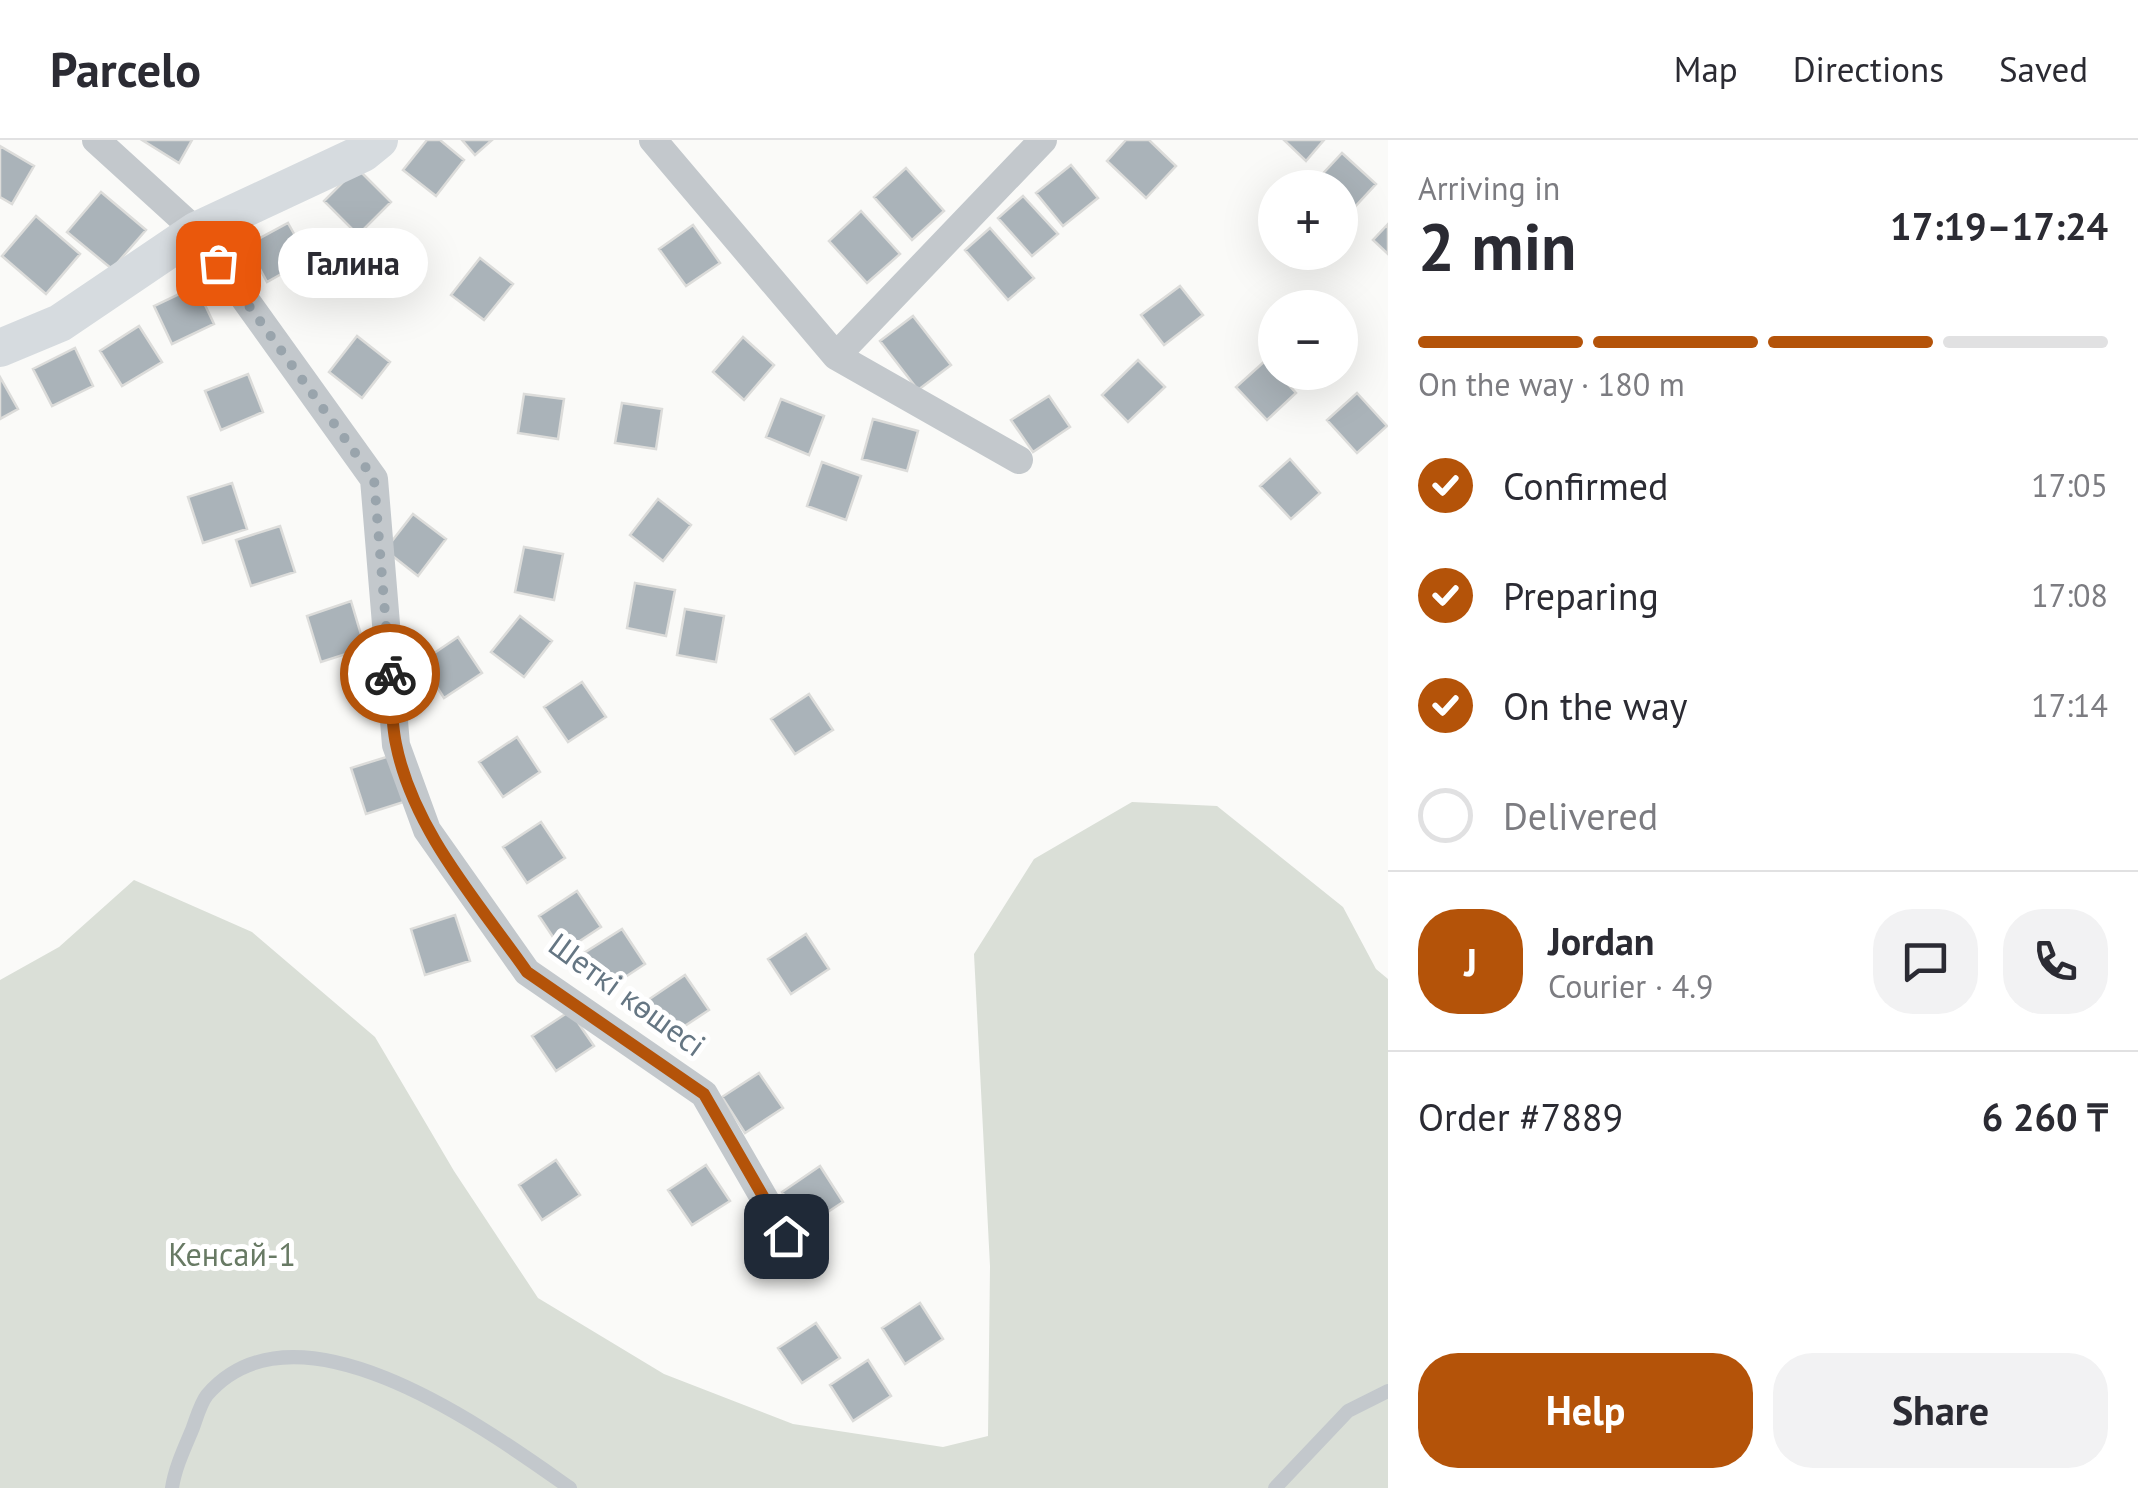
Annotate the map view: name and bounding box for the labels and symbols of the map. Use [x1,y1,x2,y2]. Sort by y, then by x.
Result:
pin [176,221,261,306]
callout: Галина [278,228,428,298]
courier [340,624,440,724]
street label: Шеткі көшесі [541,923,714,1065]
pin [744,1194,829,1279]
park label: Кенсай-1 [168,1233,296,1275]

